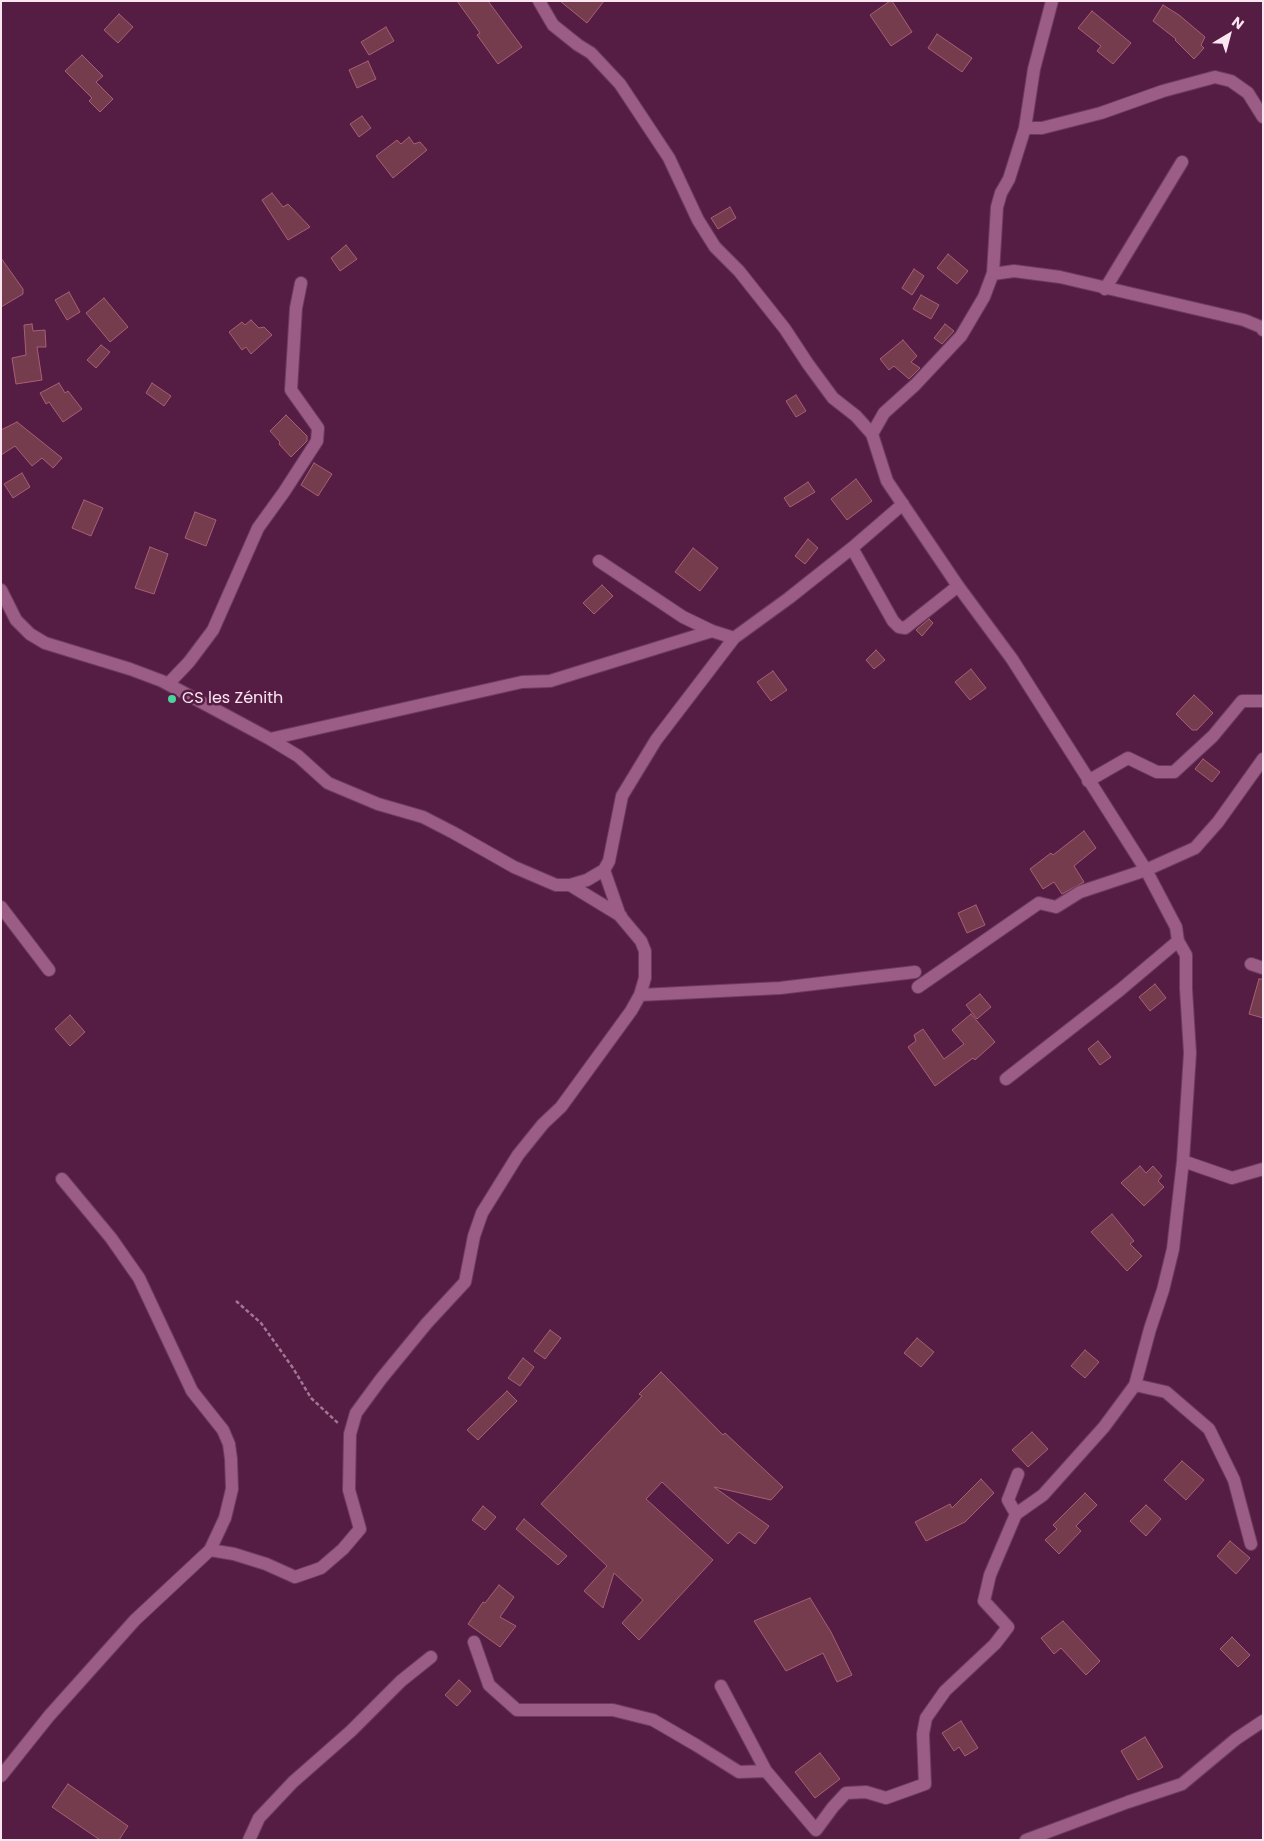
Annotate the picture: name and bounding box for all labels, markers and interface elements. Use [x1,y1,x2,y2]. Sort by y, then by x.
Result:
north arrow [1204,10,1254,60]
text: N [1228,12,1248,34]
place label: CS les Zénith [182,689,283,709]
marker: CS les Zénith [166,693,178,705]

